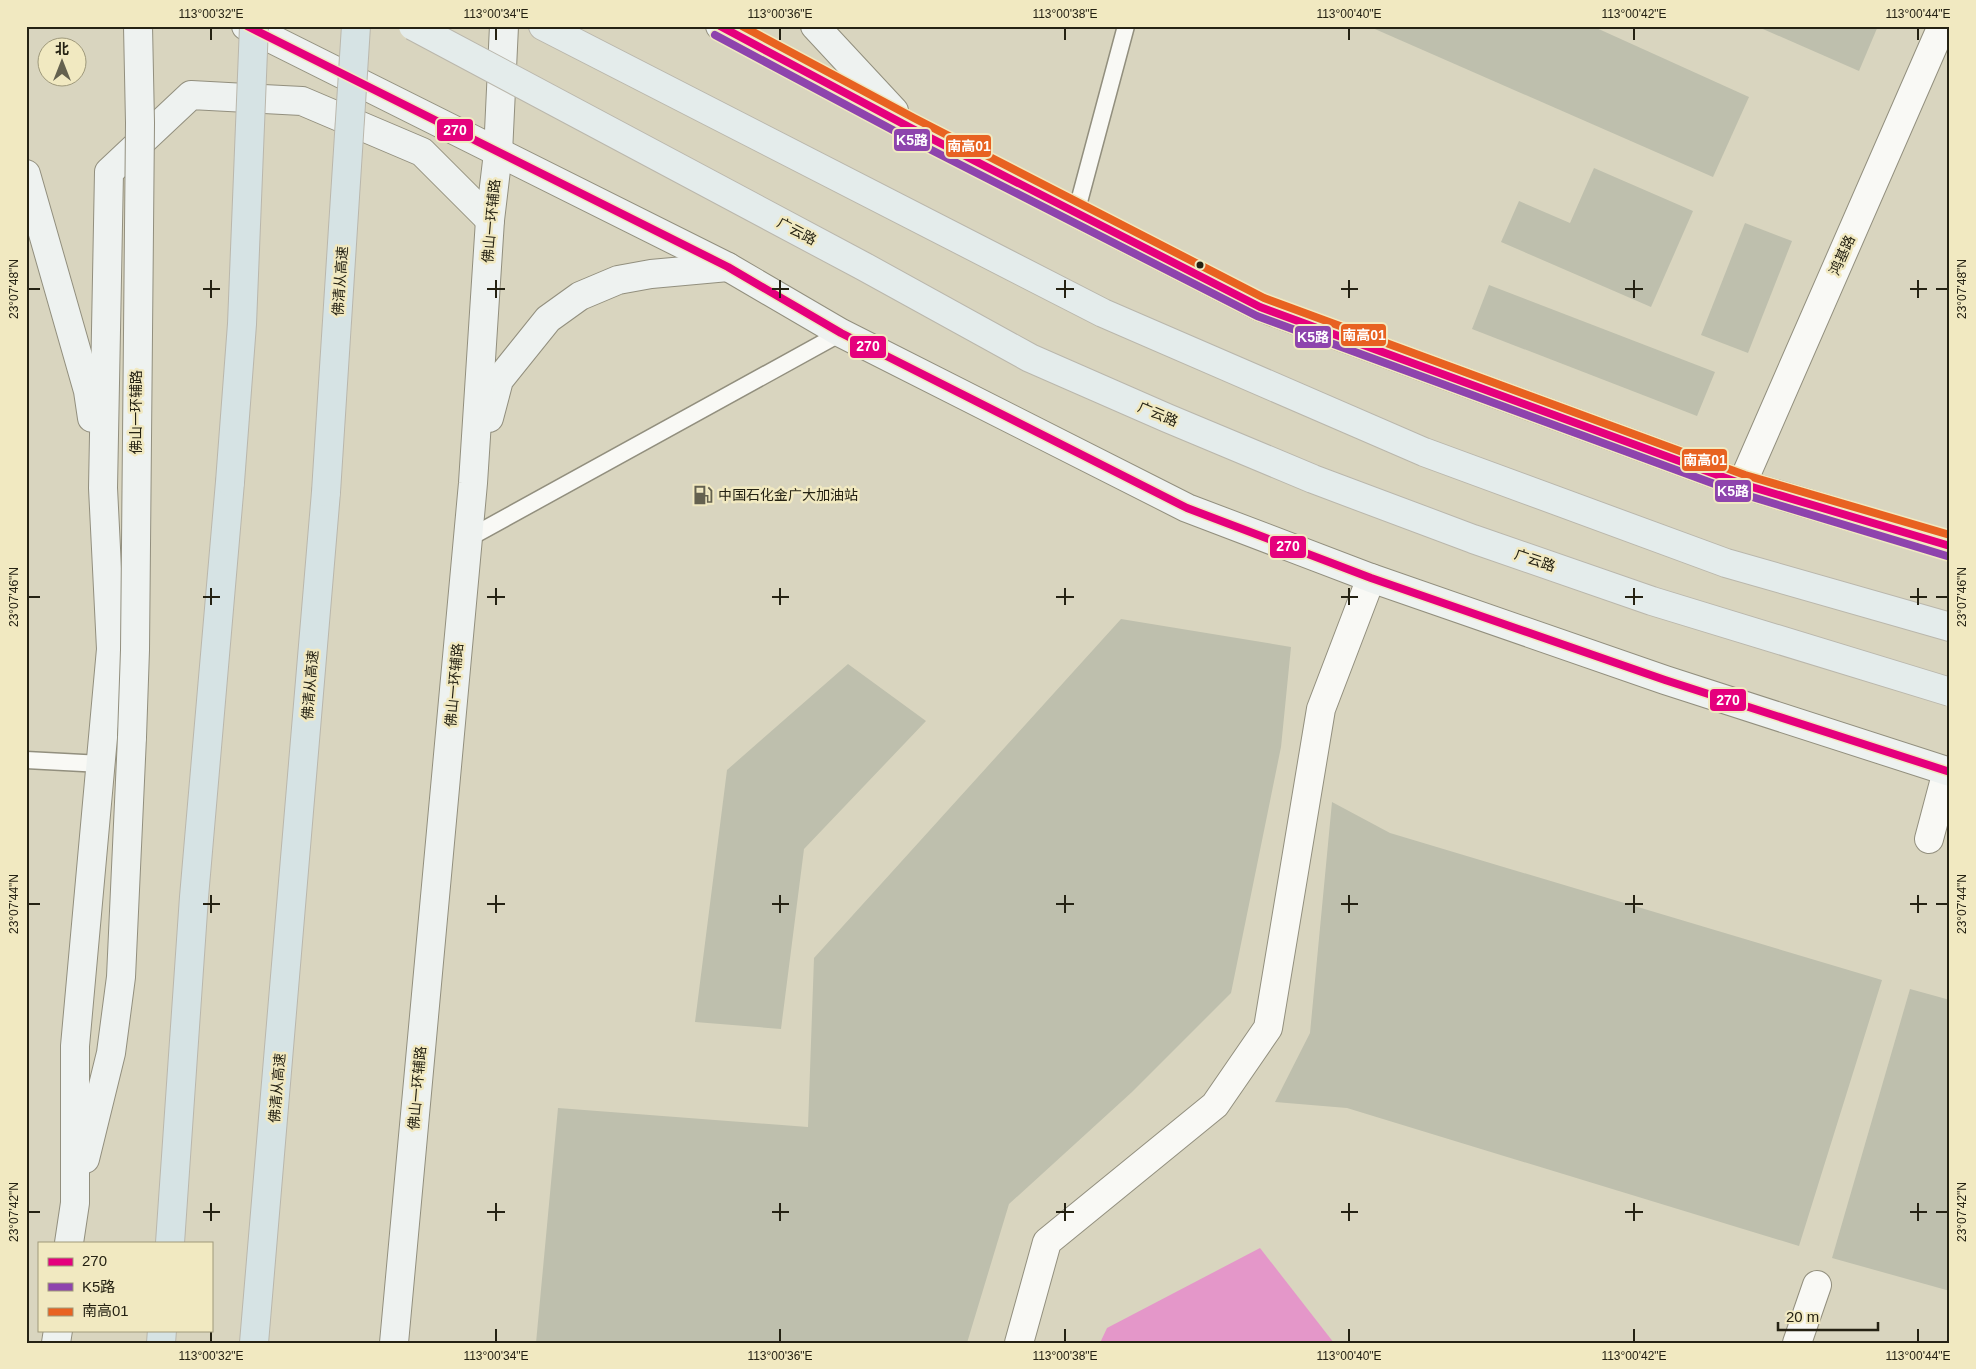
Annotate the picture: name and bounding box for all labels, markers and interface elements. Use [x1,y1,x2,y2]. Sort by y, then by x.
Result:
text: 113°00'32"E [178,7,244,21]
text: 113°00'34"E [463,7,529,21]
text: 113°00'36"E [747,7,813,21]
text: 113°00'38"E [1032,7,1098,21]
text: 113°00'40"E [1316,7,1382,21]
text: 113°00'42"E [1601,7,1667,21]
text: 113°00'44"E [1885,7,1951,21]
north arrow [38,38,88,88]
text: 北 [55,41,69,57]
line badge: 270 [436,118,474,142]
text: 270 [443,122,467,138]
line badge: K5路 [893,128,931,152]
text: K5路 [896,132,928,148]
line badge: 南高01 [945,134,992,158]
text: 南高01 [947,138,991,154]
street label: 佛山一环辅路 [479,178,503,264]
street label: 广云路 [775,214,819,248]
street label: 鸿基路 [1826,233,1858,277]
street label: 佛清从高速 [330,246,350,316]
text: 23°07'48"N [7,259,21,319]
text: 23°07'48"N [1955,259,1969,319]
unlabelled marker [1195,260,1205,270]
line badge: 南高01 [1340,323,1387,347]
line badge: K5路 [1294,325,1332,349]
text: 南高01 [1342,327,1386,343]
text: K5路 [1297,329,1329,345]
line badge: 270 [849,335,887,359]
text: 270 [856,338,880,354]
street label: 佛山一环辅路 [128,370,144,454]
street label: 广云路 [1136,398,1180,430]
line badge: 南高01 [1681,448,1728,472]
text: 南高01 [1683,452,1727,468]
line badge: K5路 [1714,479,1752,503]
text: K5路 [1717,483,1749,499]
fuel station icon: 中国石化金广大加油站 [692,484,714,506]
place label: 中国石化金广大加油站 [718,487,858,503]
line badge: 270 [1269,535,1307,559]
text: 270 [1276,538,1300,554]
street label: 广云路 [1513,546,1557,574]
text: 23°07'46"N [7,567,21,627]
text: 23°07'46"N [1955,567,1969,627]
street label: 佛山一环辅路 [442,642,466,728]
street label: 佛清从高速 [299,649,321,721]
line badge: 270 [1709,688,1747,712]
text: 270 [1716,692,1740,708]
text: 23°07'44"N [7,874,21,934]
text: 23°07'44"N [1955,874,1969,934]
street label: 佛山一环辅路 [405,1045,429,1131]
street label: 佛清从高速 [266,1052,288,1124]
text: 23°07'42"N [7,1182,21,1242]
text: 23°07'42"N [1955,1182,1969,1242]
legend [38,1242,212,1332]
text: 270 [82,1252,107,1269]
text: K5路 [82,1278,115,1295]
scale bar [1778,1299,1878,1331]
text: 南高01 [82,1302,129,1319]
text: 20 m [1786,1308,1819,1325]
text: 113°00'32"E [178,1349,244,1363]
text: 113°00'34"E [463,1349,529,1363]
text: 113°00'36"E [747,1349,813,1363]
text: 113°00'38"E [1032,1349,1098,1363]
text: 113°00'40"E [1316,1349,1382,1363]
text: 113°00'42"E [1601,1349,1667,1363]
text: 113°00'44"E [1885,1349,1951,1363]

